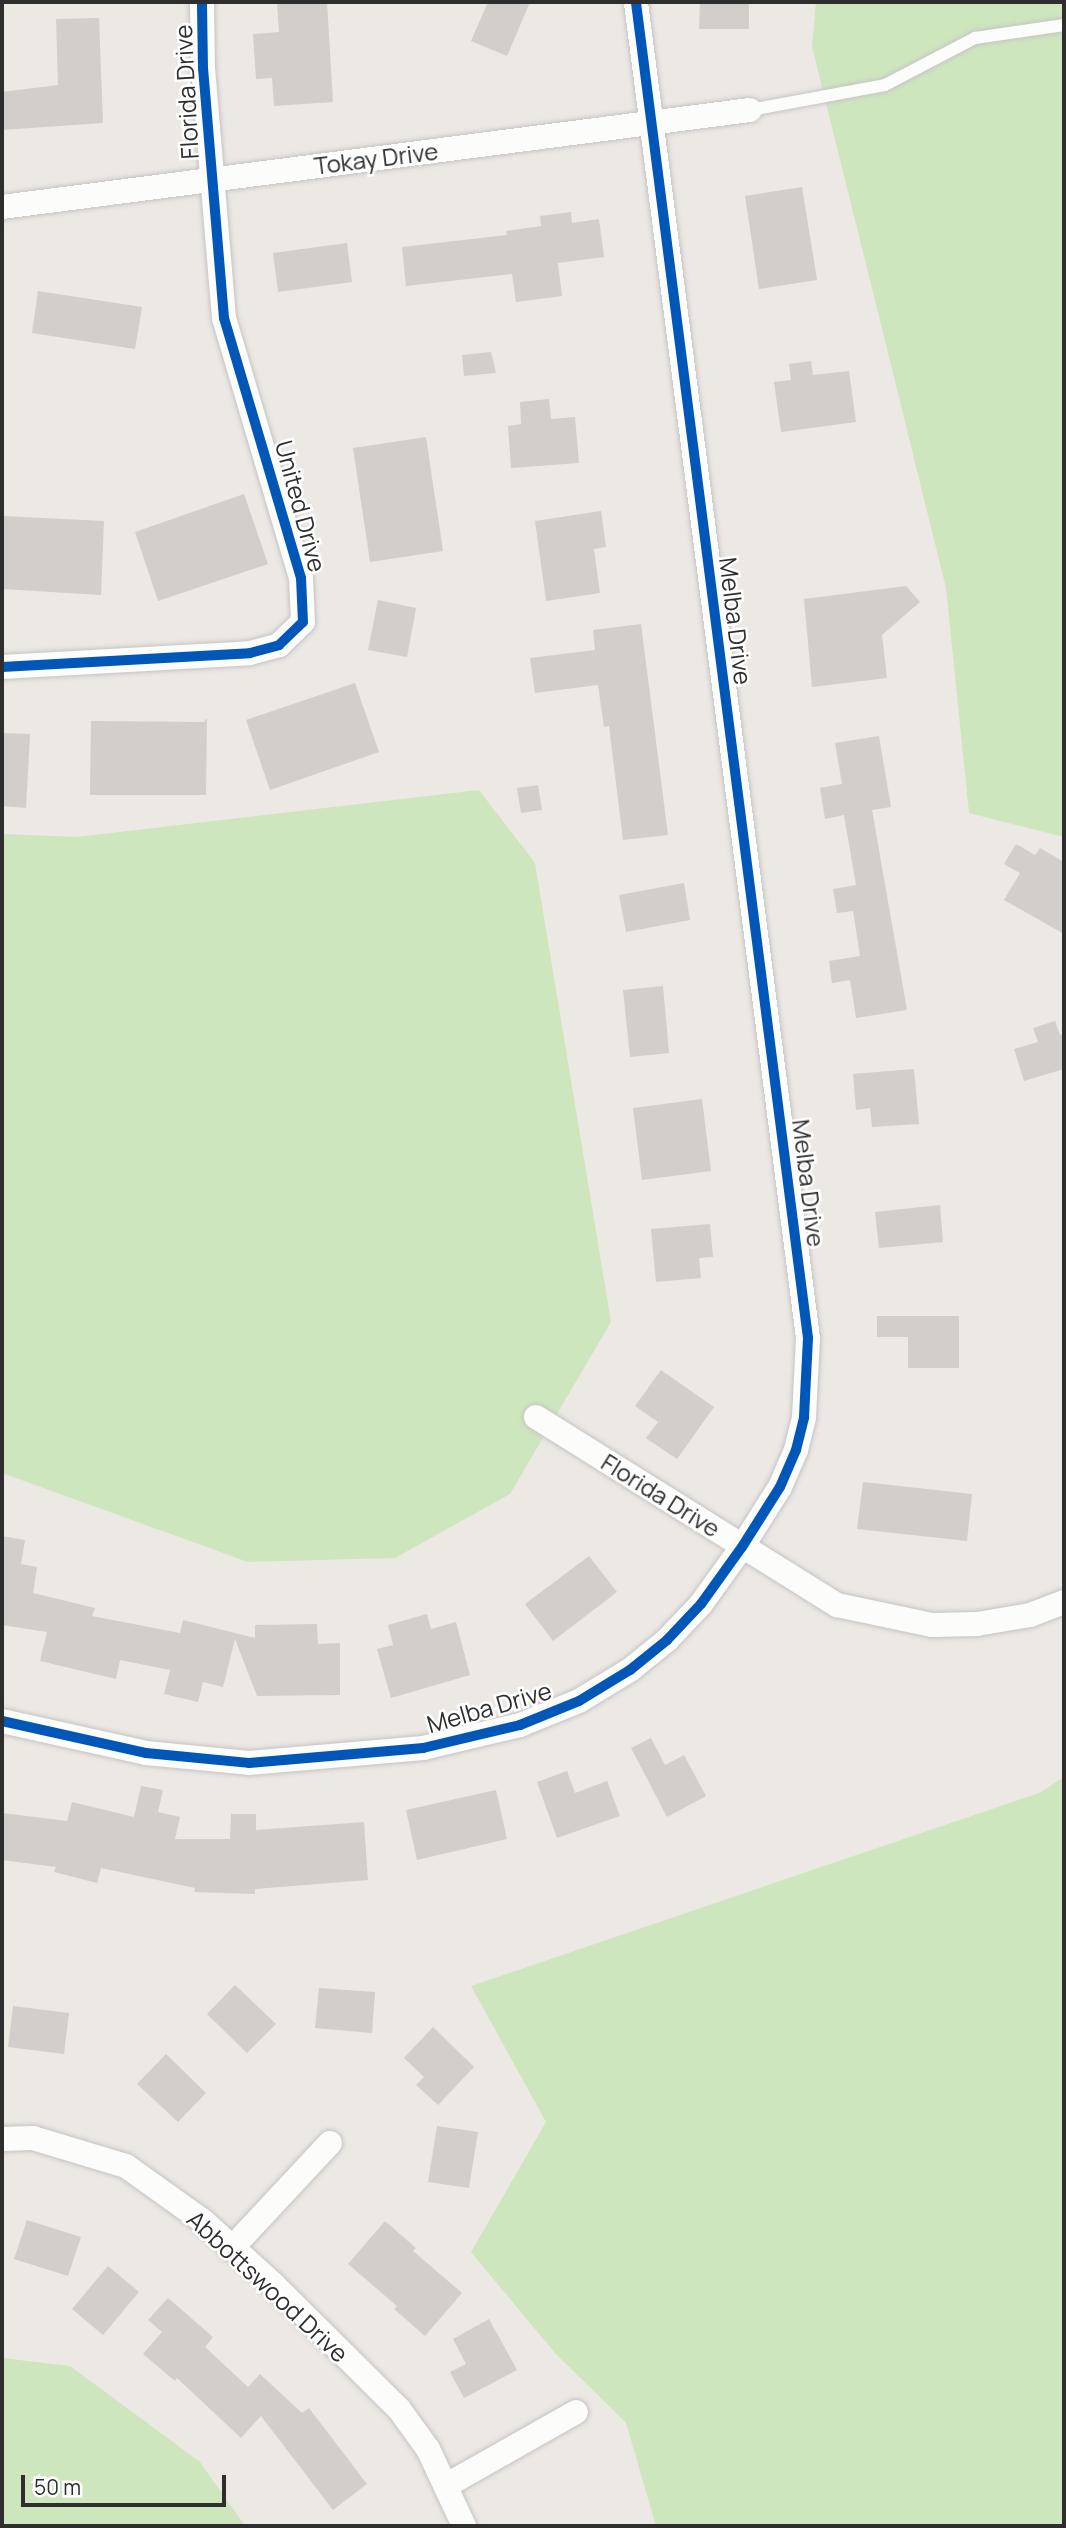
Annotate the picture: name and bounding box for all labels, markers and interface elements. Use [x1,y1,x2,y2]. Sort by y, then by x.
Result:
street label: Florida Drive [168,24,204,160]
street label: Tokay Drive [312,136,440,180]
street label: United Drive [270,437,332,575]
street label: Melba Drive [714,556,758,686]
street label: Melba Drive [787,1118,831,1248]
street label: Florida Drive [596,1447,726,1543]
street label: Melba Drive [423,1675,555,1739]
street label: Abbottswood Drive [182,2204,354,2368]
scale bar [24,2462,229,2506]
text: 50 m [34,2473,81,2501]

